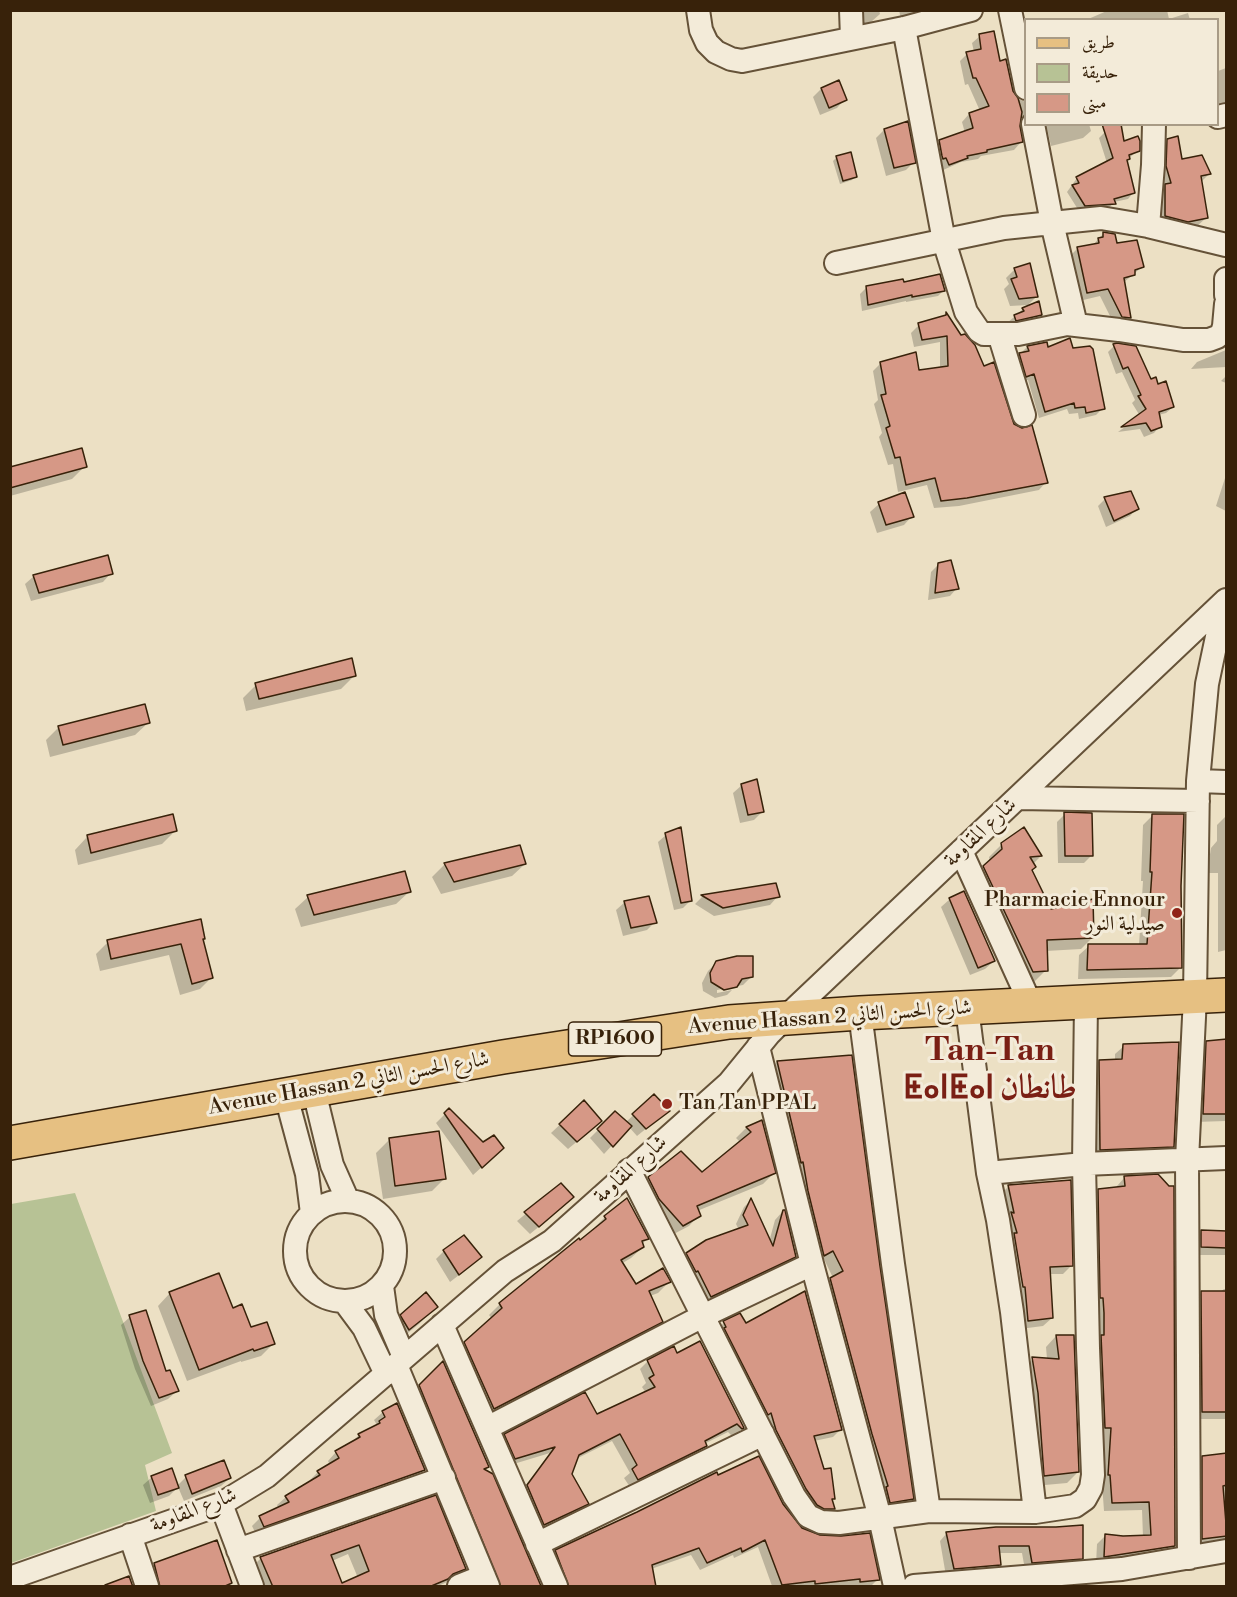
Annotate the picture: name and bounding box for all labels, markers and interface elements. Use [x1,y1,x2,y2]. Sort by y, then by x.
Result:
legend [1024,18,1219,126]
text: طريق [1082,31,1115,54]
text: حديقة [1082,61,1118,84]
text: مبنى [1082,91,1107,114]
street label: شارع المقاومة [939,793,1023,873]
place label: Pharmacie Ennour صيدلية النور [984,888,1165,938]
marker: Pharmacie Ennour صيدلية النور [1170,906,1184,920]
street label: Avenue Hassan 2 شارع الحسن الثاني [687,996,973,1040]
road number: RP1600 [568,1022,662,1056]
district label: Tan-Tan ⵟⴰⵏⵟⴰⵏ طانطان [903,1032,1077,1110]
street label: Avenue Hassan 2 شارع الحسن الثاني [207,1047,491,1121]
place label: Tan Tan PPAL [679,1091,816,1117]
marker: Tan Tan PPAL [660,1097,674,1111]
street label: شارع المقاومة [589,1131,673,1209]
street label: شارع المقاومة [147,1483,241,1539]

